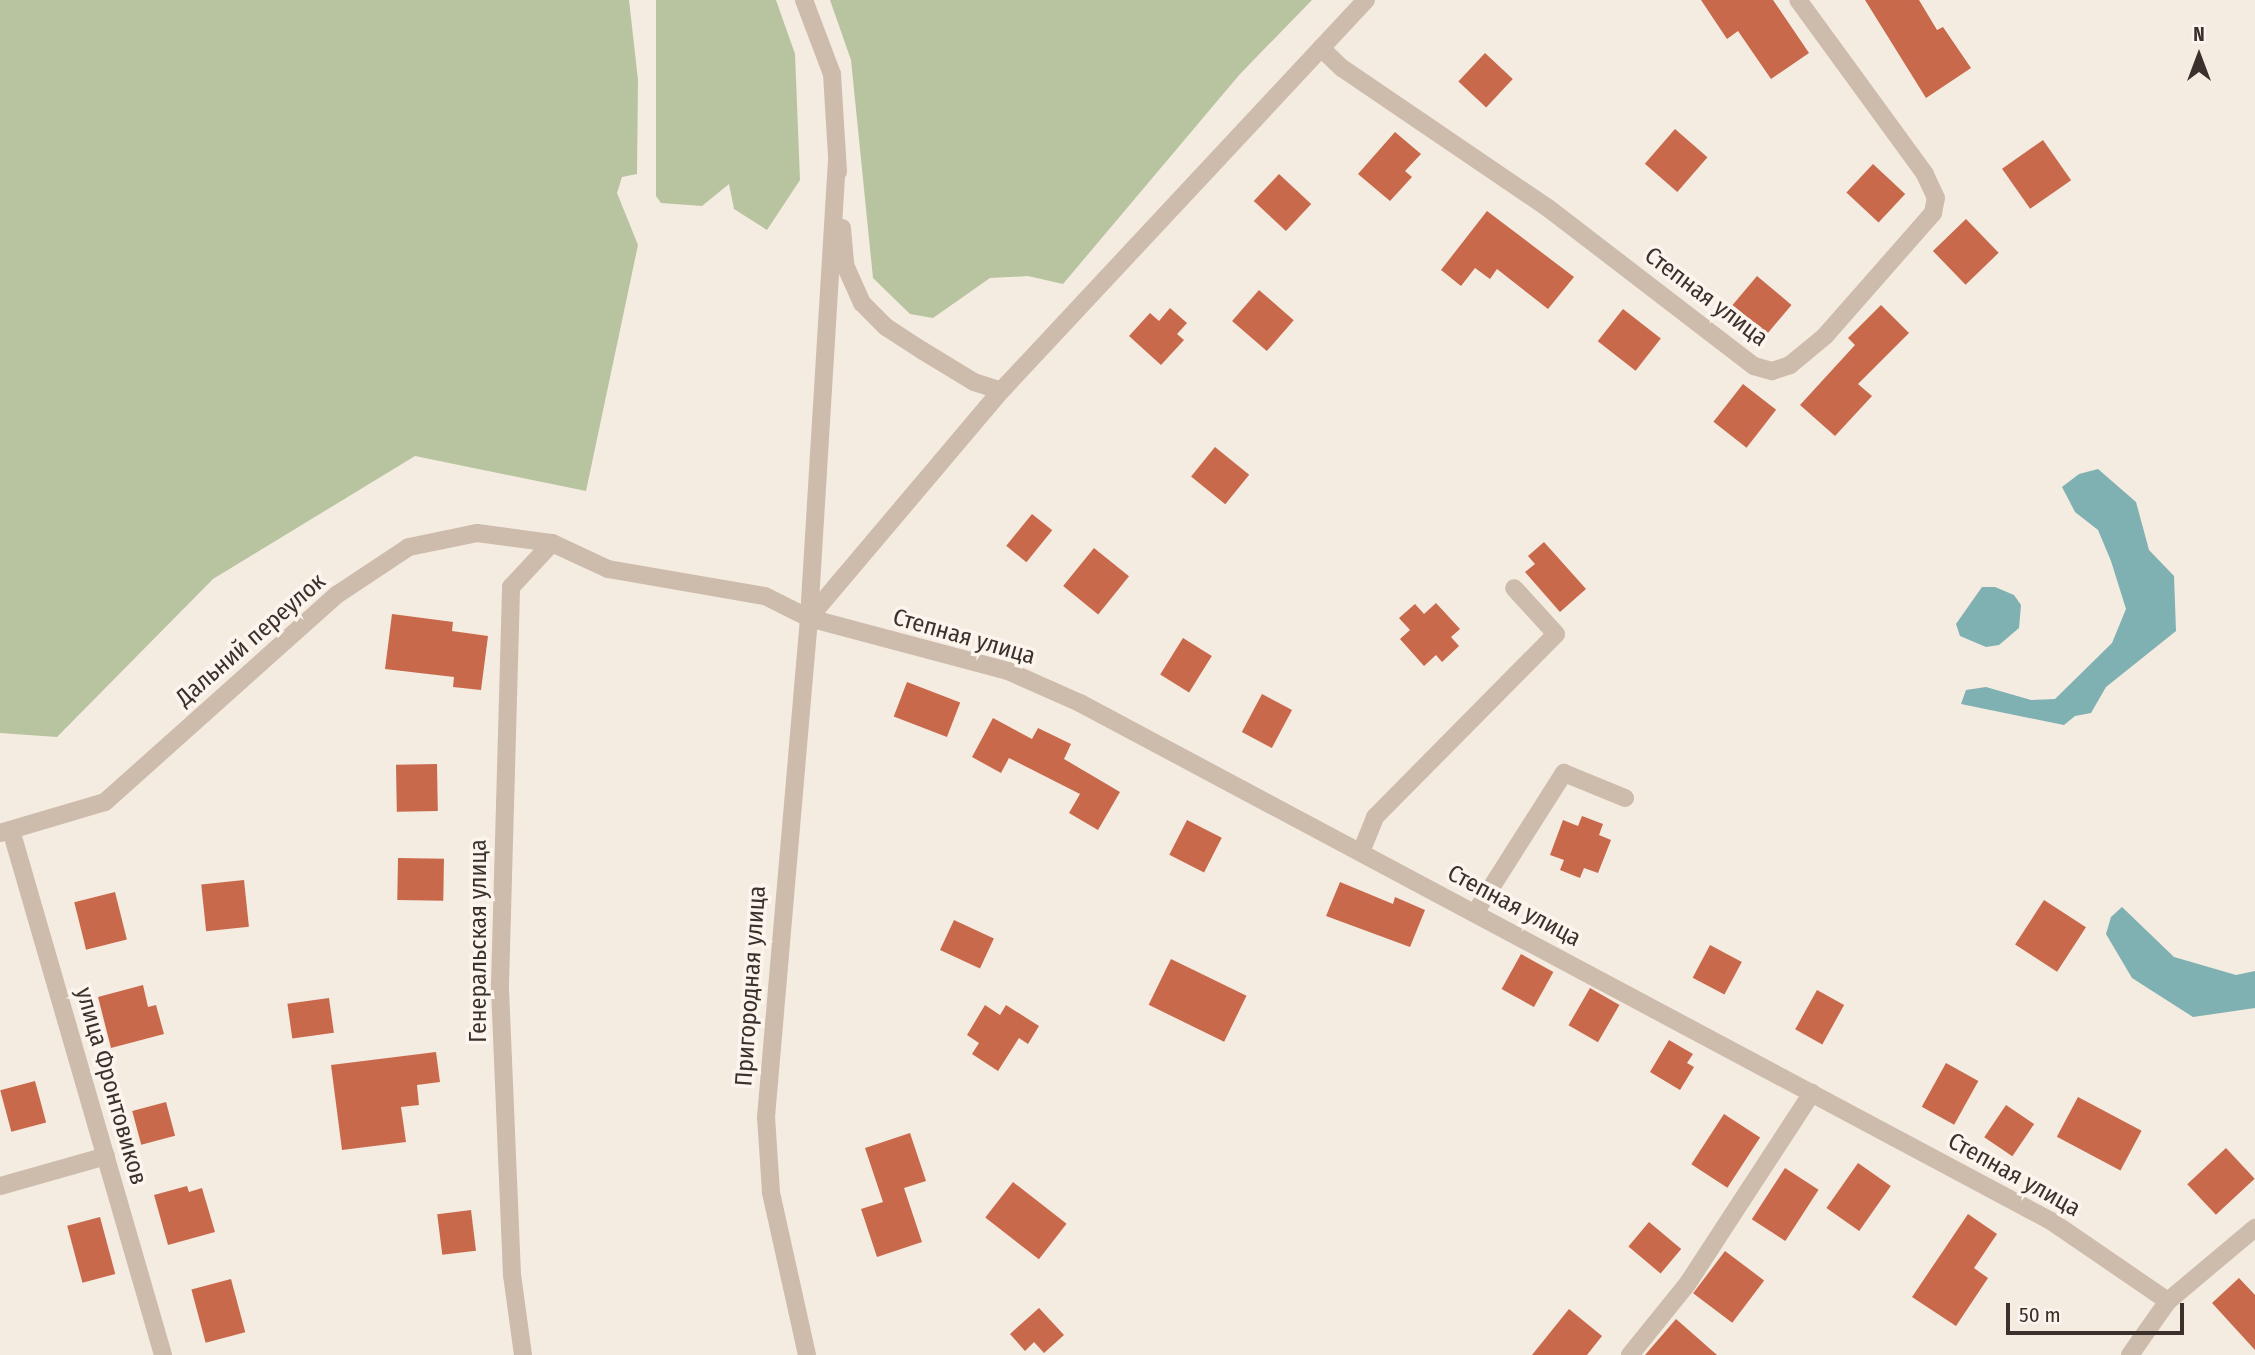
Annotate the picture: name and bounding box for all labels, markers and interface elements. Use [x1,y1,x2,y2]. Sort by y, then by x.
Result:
north arrow [2164,21,2234,91]
text: N [2193,23,2205,46]
street label: Степная улица [1639,241,1773,353]
street label: Дальний переулок [170,567,332,713]
street label: Степная улица [889,603,1039,671]
street label: Генеральская улица [465,839,493,1043]
street label: Степная улица [1442,859,1586,953]
street label: Пригородная улица [730,885,772,1087]
street label: улица Фронтовиков [69,984,153,1188]
street label: Степная улица [1943,1127,2085,1223]
scale bar [2010,1288,2188,1332]
text: 50 m [2019,1302,2061,1328]

